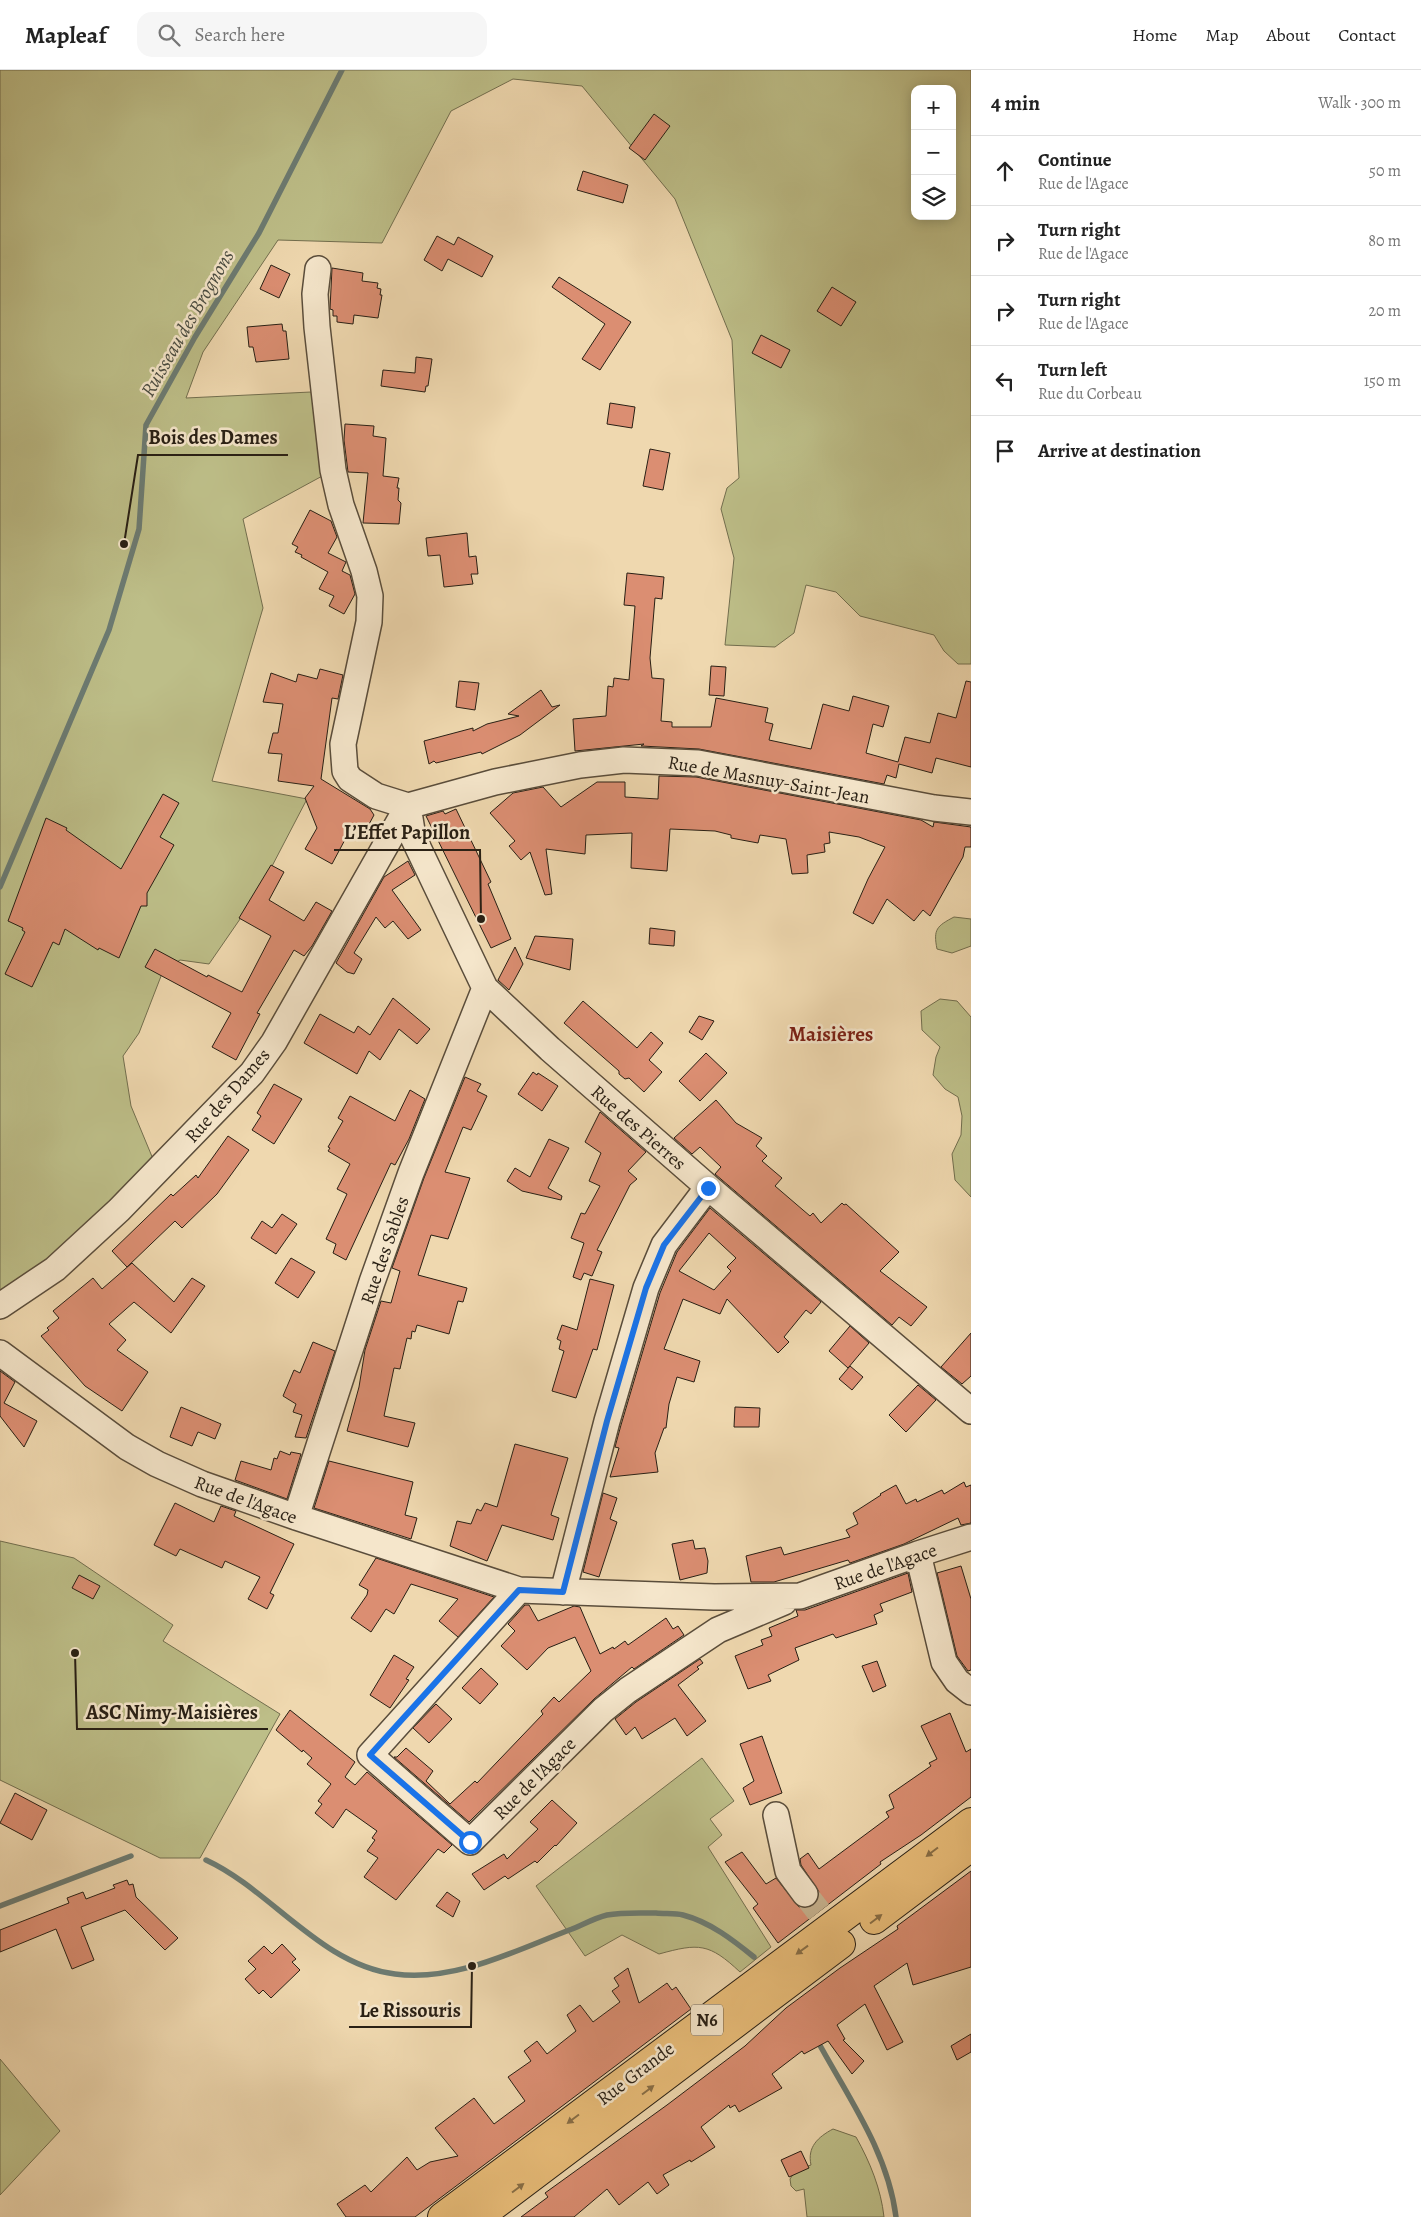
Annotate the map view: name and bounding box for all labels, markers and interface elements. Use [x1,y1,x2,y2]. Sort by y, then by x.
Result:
search box [137,12,487,57]
text: Mapleaf [25,19,107,51]
icon: search [155,21,183,49]
text: Search here [195,22,285,48]
text: Home [1132,23,1177,47]
text: Map [1205,23,1238,47]
text: About [1266,23,1310,47]
text: Contact [1338,23,1396,47]
map controls [911,85,956,220]
button: + [911,85,956,130]
text: 4 min [991,89,1040,117]
text: Walk · 300 m [1318,92,1401,114]
button: − [911,130,956,175]
text: Continue [1038,147,1112,173]
icon: ahead [991,157,1019,185]
text: 50 m [1369,160,1401,182]
text: Rue de l'Agace [1038,173,1129,195]
button: layers [911,175,956,220]
text: Turn right [1038,217,1120,243]
icon: right [991,227,1019,255]
text: 80 m [1368,230,1401,252]
text: Rue de l'Agace [1038,243,1129,265]
water label: Ruisseau des Brognons [134,245,241,402]
text: Turn right [1038,287,1120,313]
icon: right [991,297,1019,325]
text: 20 m [1368,300,1401,322]
text: Rue de l'Agace [1038,313,1129,335]
text: Turn left [1038,357,1107,383]
icon: left [991,367,1019,395]
text: 150 m [1364,370,1401,392]
text: Rue du Corbeau [1038,383,1142,405]
callout: Bois des Dames [138,420,288,455]
text: Bois des Dames [148,424,278,451]
icon: arrive [991,437,1019,465]
text: Arrive at destination [1038,438,1201,464]
street label: Rue de Masnuy-Saint-Jean [666,749,872,811]
callout: L’Effet Papillon [334,815,480,850]
text: L’Effet Papillon [344,819,470,846]
district label: Maisières [789,1020,873,1048]
street label: Rue des Dames [179,1043,276,1149]
street label: Rue des Pierres [585,1079,692,1176]
route end [697,1177,720,1200]
street label: Rue des Sables [354,1193,416,1308]
street label: Rue de l'Agace [191,1469,301,1531]
street label: Rue de l'Agace [830,1537,940,1597]
callout: ASC Nimy-Maisières [77,1694,268,1729]
text: ASC Nimy-Maisières [85,1699,258,1726]
street label: Rue de l'Agace [487,1731,582,1826]
route start [459,1831,482,1854]
one-way arrow [926,1846,939,1857]
one-way arrow [869,1913,882,1924]
one-way arrow [796,1944,809,1954]
callout: Le Rissouris [349,1992,471,2027]
text: Le Rissouris [359,1997,461,2024]
road number: N6 [691,2004,723,2036]
street label: Rue Grande [591,2036,680,2112]
one-way arrow [641,2085,655,2095]
one-way arrow [566,2114,580,2124]
one-way arrow [511,2182,524,2193]

